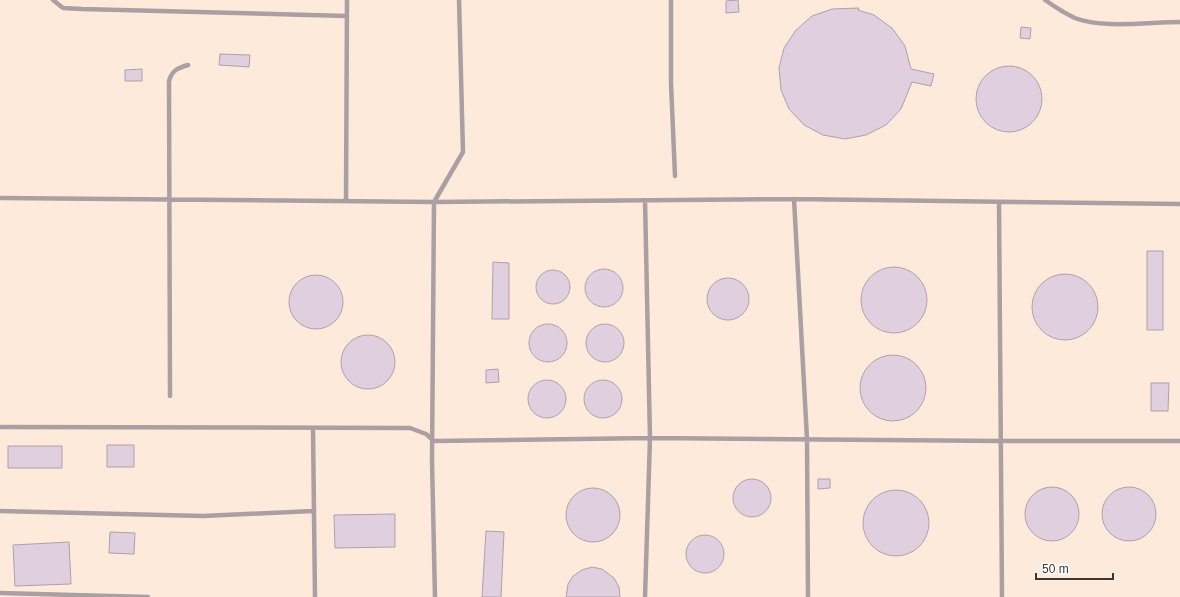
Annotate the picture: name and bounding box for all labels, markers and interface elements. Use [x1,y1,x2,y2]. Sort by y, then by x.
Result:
scale bar [1036,555,1113,581]
text: 50 m [1042,562,1069,576]

